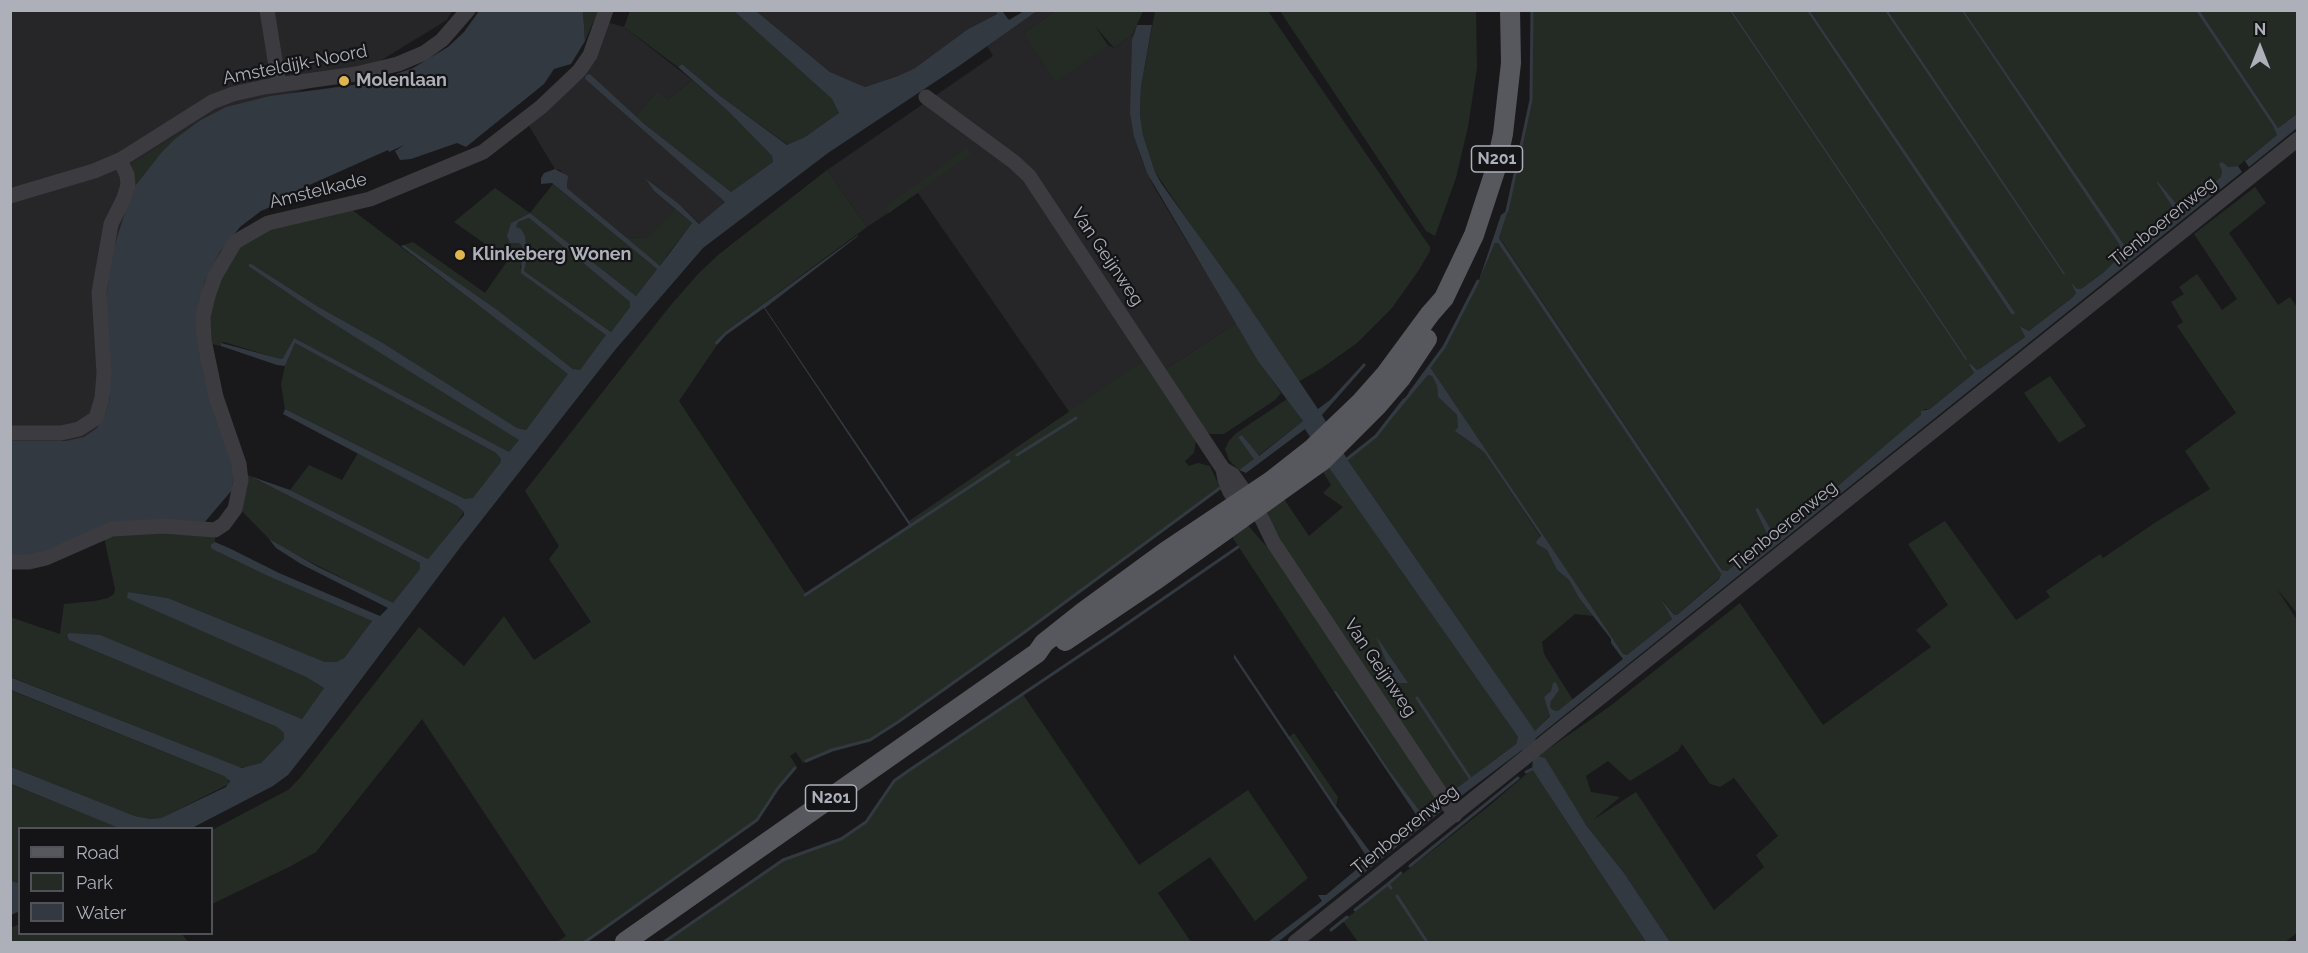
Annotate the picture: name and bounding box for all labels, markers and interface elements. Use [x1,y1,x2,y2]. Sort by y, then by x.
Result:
north arrow [2230,18,2290,78]
text: N [2254,20,2266,39]
street label: Amsteldijk-Noord [221,40,369,90]
place label: Molenlaan [356,70,447,92]
marker: Molenlaan [337,74,351,88]
road number: N201 [1472,146,1522,172]
street label: Amstelkade [267,168,369,214]
street label: Tienboerenweg [2105,172,2221,272]
street label: Van Geijnweg [1066,204,1148,310]
place label: Klinkeberg Wonen [472,244,631,266]
marker: Klinkeberg Wonen [453,248,467,262]
street label: Tienboerenweg [1726,476,1842,576]
street label: Van Geijnweg [1339,615,1421,721]
street label: Tienboerenweg [1347,780,1463,880]
road number: N201 [806,785,856,811]
legend [18,827,213,935]
text: Road [76,842,119,863]
text: Park [76,872,113,893]
text: Water [76,902,126,923]

